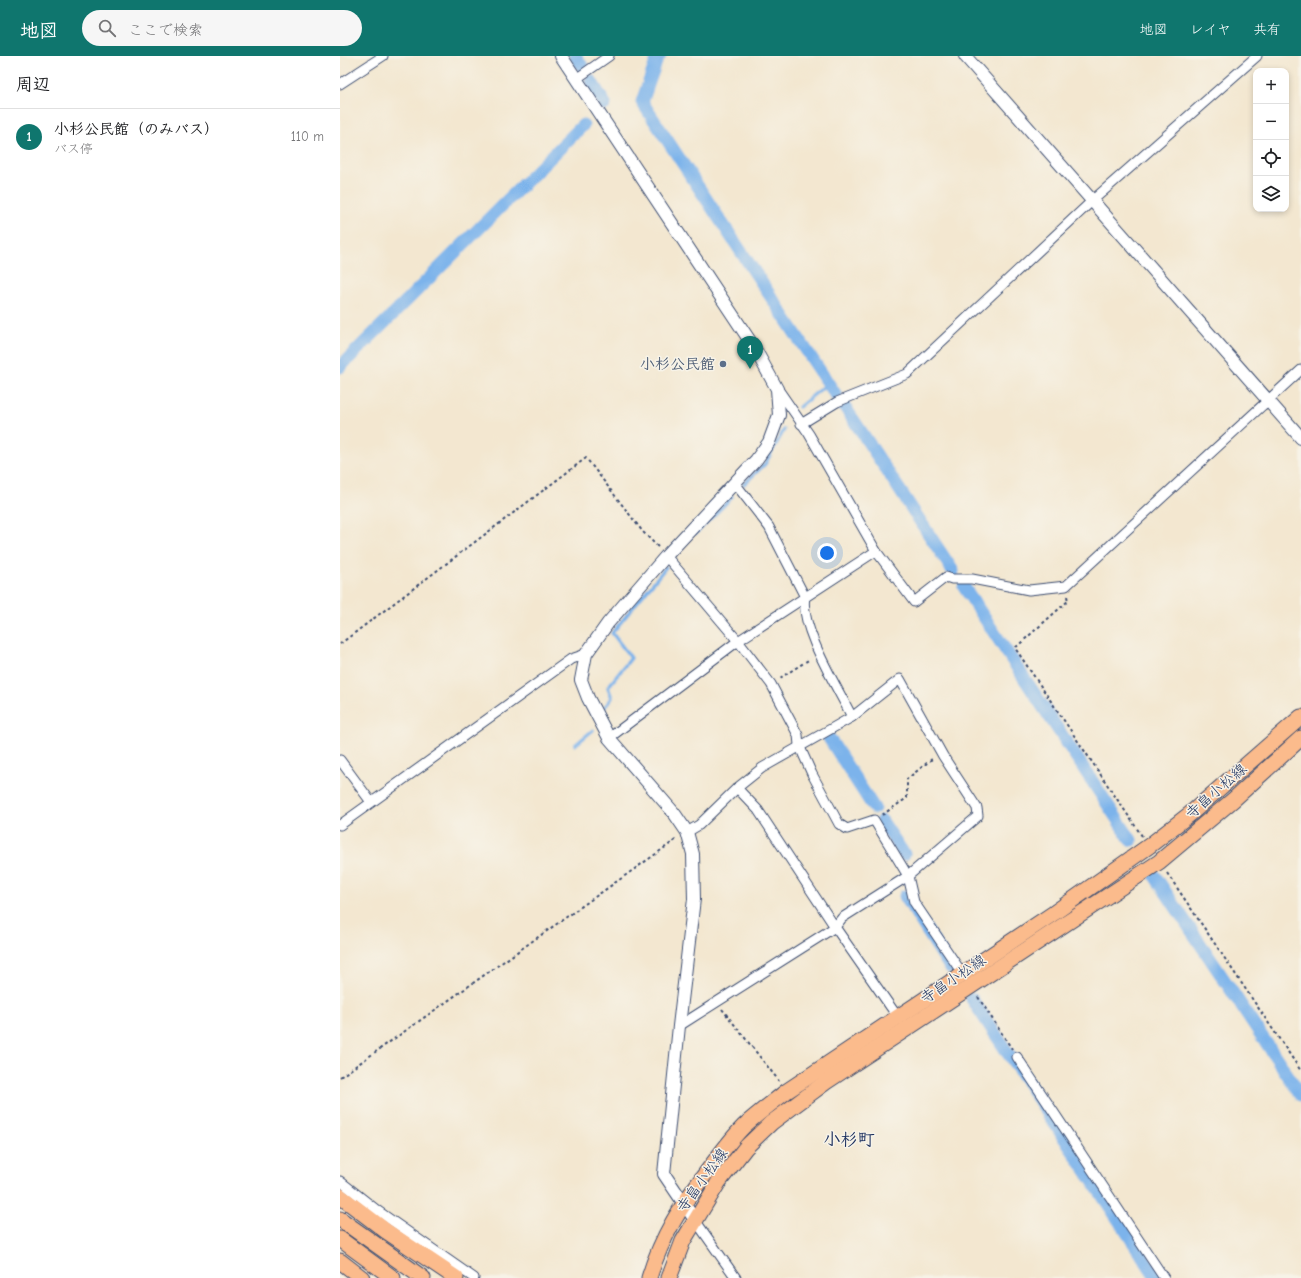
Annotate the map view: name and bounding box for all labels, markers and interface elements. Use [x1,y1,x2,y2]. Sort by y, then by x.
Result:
search box [82,10,362,46]
icon: search [96,17,118,39]
text: 地図 [20,20,58,42]
text: ここで検索 [128,21,203,39]
text: 地図 [1140,21,1168,38]
text: レイヤ [1190,21,1231,38]
text: 共有 [1253,21,1281,38]
map controls [1253,68,1289,212]
button: + [1253,68,1289,104]
text: 周辺 [16,75,50,94]
button: − [1253,104,1289,140]
text: 小杉公民館（のみバス） [54,120,219,138]
text: 1 [26,129,32,144]
text: 110 m [291,129,324,144]
button: locate [1253,140,1289,176]
text: バス停 [54,141,93,156]
button: layers [1253,176,1289,212]
pin: 1 [737,336,763,369]
place label: 小杉公民館 [640,355,715,373]
marker: 小杉公民館 [718,359,728,369]
your location [817,543,837,563]
street label: 寺畠小松線 [1182,760,1250,822]
street label: 寺畠小松線 [917,951,989,1007]
district label: 小杉町 [824,1130,875,1149]
street label: 寺畠小松線 [673,1144,731,1216]

